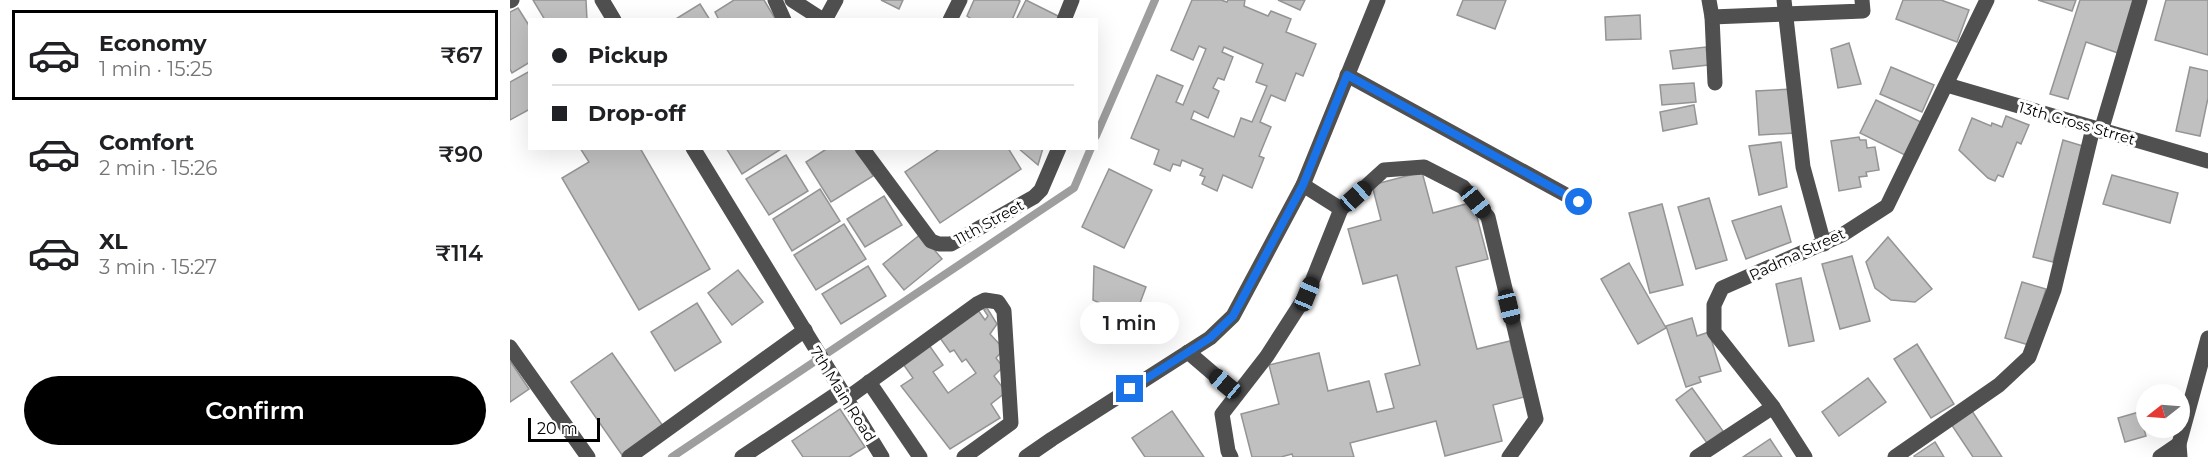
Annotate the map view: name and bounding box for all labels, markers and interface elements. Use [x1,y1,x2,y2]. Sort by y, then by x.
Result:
icon: car [27,28,81,82]
text: Economy [99,30,207,57]
text: ₹67 [441,42,483,69]
text: Pickup [588,42,668,69]
text: 1 min · 15:25 [99,57,213,81]
street label: 13th Cross Strret [2016,97,2138,149]
text: Drop-off [588,100,686,127]
icon: car [27,127,81,181]
text: Comfort [99,129,194,156]
text: ₹90 [439,141,483,168]
text: 2 min · 15:26 [99,156,218,180]
car [1337,177,1375,215]
car [1458,182,1494,222]
route start [1565,188,1592,215]
street label: 11th Street [951,195,1027,249]
street label: Padma Street [1746,223,1848,285]
icon: car [27,226,81,280]
text: XL [99,228,128,255]
text: ₹114 [435,240,483,267]
text: 3 min · 15:27 [99,255,217,279]
car [1292,274,1322,314]
car [1496,287,1522,327]
callout: 1 min [1080,302,1180,344]
text: 1 min [1103,311,1156,335]
street label: 7th Main Road [806,343,880,445]
car [1205,366,1245,402]
route end [1116,375,1143,402]
button: Confirm [24,376,486,445]
north arrow [2136,384,2190,438]
map controls [2136,384,2190,438]
scale bar [528,415,600,442]
text: 20 m [537,419,578,438]

